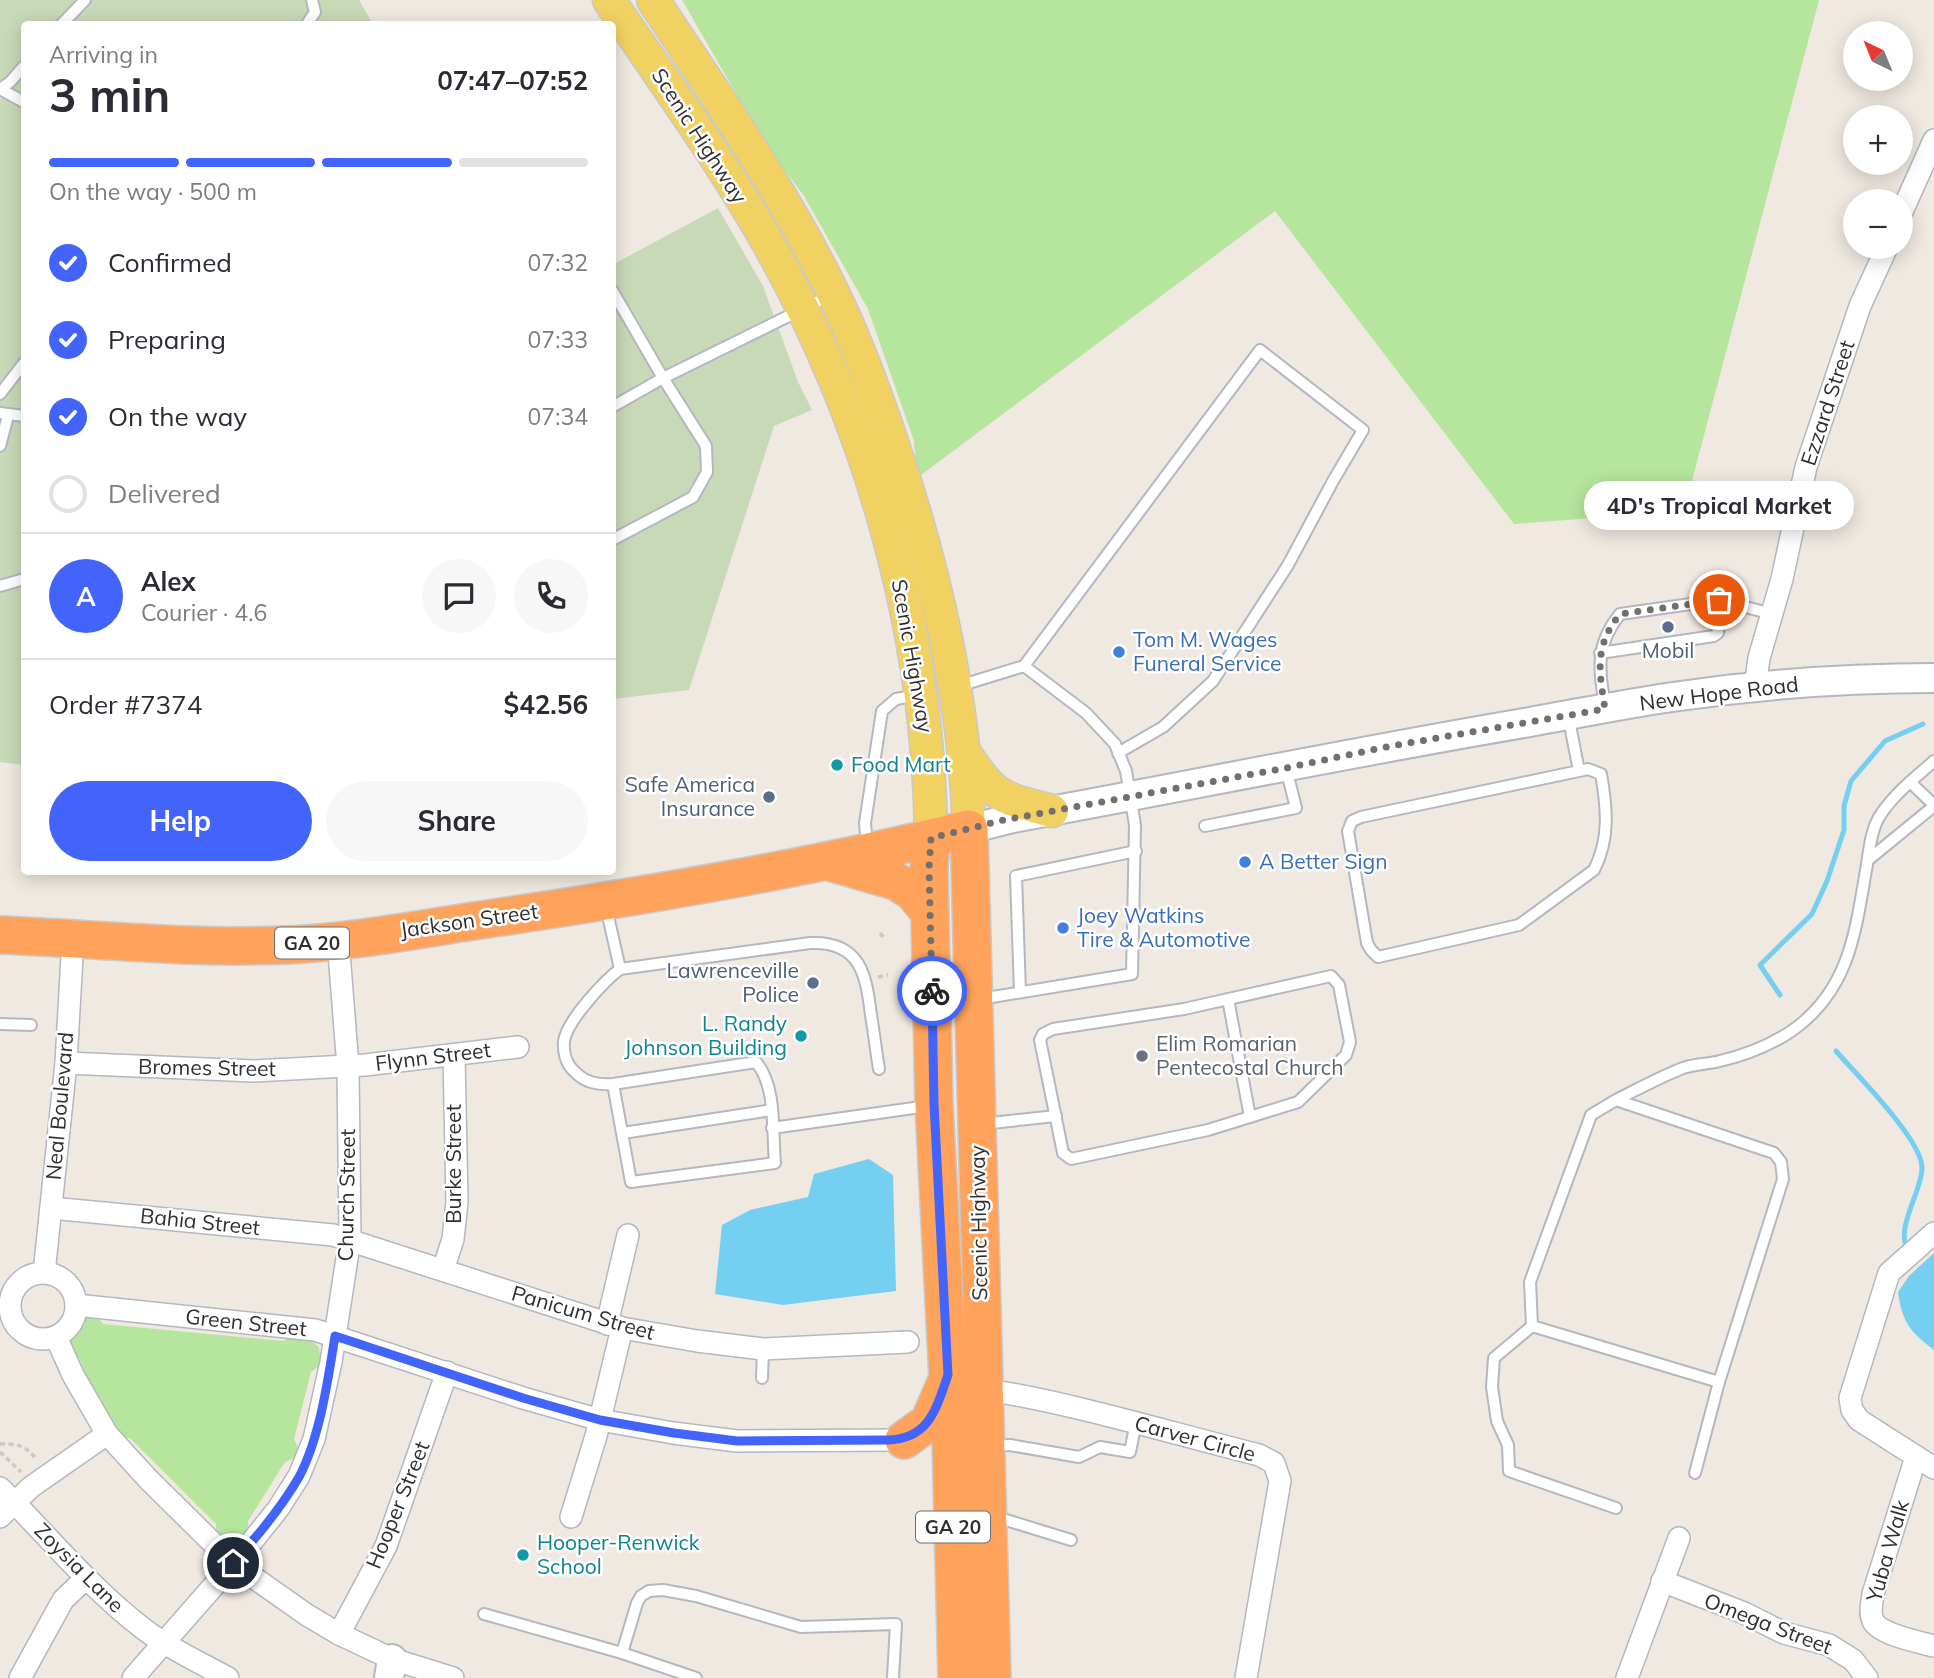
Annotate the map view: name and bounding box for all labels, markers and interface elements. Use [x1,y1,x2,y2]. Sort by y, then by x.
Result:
north arrow [1843,21,1913,91]
map controls [1843,21,1913,259]
text: Arriving in [49,40,158,69]
street label: Scenic Highway [647,63,753,208]
text: 07:47–07:52 [437,64,588,97]
text: 3 min [49,66,170,124]
button: + [1843,105,1913,175]
text: On the way · 500 m [49,177,257,206]
button: − [1843,189,1913,259]
icon: check [49,244,87,282]
text: Confirmed [108,246,232,279]
text: 07:32 [528,248,588,277]
icon: check [49,321,87,359]
text: Preparing [108,323,226,356]
text: 07:33 [528,325,588,354]
street label: Ezzard Street [1795,337,1860,469]
icon: check [49,398,87,436]
text: On the way [108,400,247,433]
text: 07:34 [528,402,588,431]
text: Delivered [108,477,221,510]
callout: 4D's Tropical Market [1584,481,1854,530]
text: 4D's Tropical Market [1606,491,1832,520]
button: chat [422,559,496,633]
button: phone [514,559,588,633]
text: Alex [141,565,196,598]
pin [1689,570,1749,630]
street label: Scenic Highway [887,577,939,735]
text: A [76,580,96,613]
icon: bag [1700,581,1738,619]
text: Courier · 4.6 [141,598,267,627]
marker: Mobil [1660,619,1676,635]
place label: Tom M. Wages Funeral Service [1133,626,1282,676]
place label: Mobil [1642,637,1694,663]
marker: Tom M. Wages Funeral Service [1111,644,1127,660]
street label: New Hope Road [1638,670,1800,716]
text: Order #7374 [49,688,202,721]
text: $42.56 [504,688,588,721]
place label: Food Mart [851,751,951,777]
marker: Food Mart [829,757,845,773]
place label: Safe America Insurance [625,771,755,821]
button: Help [49,781,312,861]
button: Share [326,781,588,861]
marker: Safe America Insurance [761,789,777,805]
place label: A Better Sign [1259,848,1388,874]
marker: A Better Sign [1237,854,1253,870]
street label: Jackson Street [398,897,539,943]
place label: Joey Watkins Tire & Automotive [1077,902,1251,952]
marker: Joey Watkins Tire & Automotive [1055,920,1071,936]
road number: GA 20 [275,928,349,959]
courier [897,956,967,1026]
place label: Lawrenceville Police [667,957,799,1007]
icon: bike [913,972,951,1010]
marker: Lawrenceville Police [805,975,821,991]
place label: L. Randy Johnson Building [624,1010,787,1060]
marker: L. Randy Johnson Building [793,1028,809,1044]
place label: Elim Romarian Pentecostal Church [1156,1030,1344,1080]
street label: Neal Boulevard [40,1031,78,1181]
street label: Flynn Street [374,1036,492,1076]
marker: Elim Romarian Pentecostal Church [1134,1048,1150,1064]
street label: Bromes Street [138,1053,276,1081]
street label: Burke Street [440,1104,466,1224]
street label: Church Street [332,1129,360,1261]
street label: Scenic Highway [964,1145,992,1301]
street label: Bahia Street [139,1202,261,1240]
street label: Panicum Street [509,1279,658,1345]
street label: Green Street [184,1303,308,1341]
street label: Carver Circle [1132,1409,1259,1467]
street label: Hooper Street [360,1437,434,1572]
street label: Yuba Walk [1860,1497,1914,1606]
road number: GA 20 [916,1512,990,1542]
street label: Zoysia Lane [29,1517,130,1618]
place label: Hooper-Renwick School [537,1529,700,1579]
pin [203,1533,263,1593]
icon: home [214,1544,252,1582]
marker: Hooper-Renwick School [515,1547,531,1563]
street label: Omega Street [1701,1587,1836,1659]

